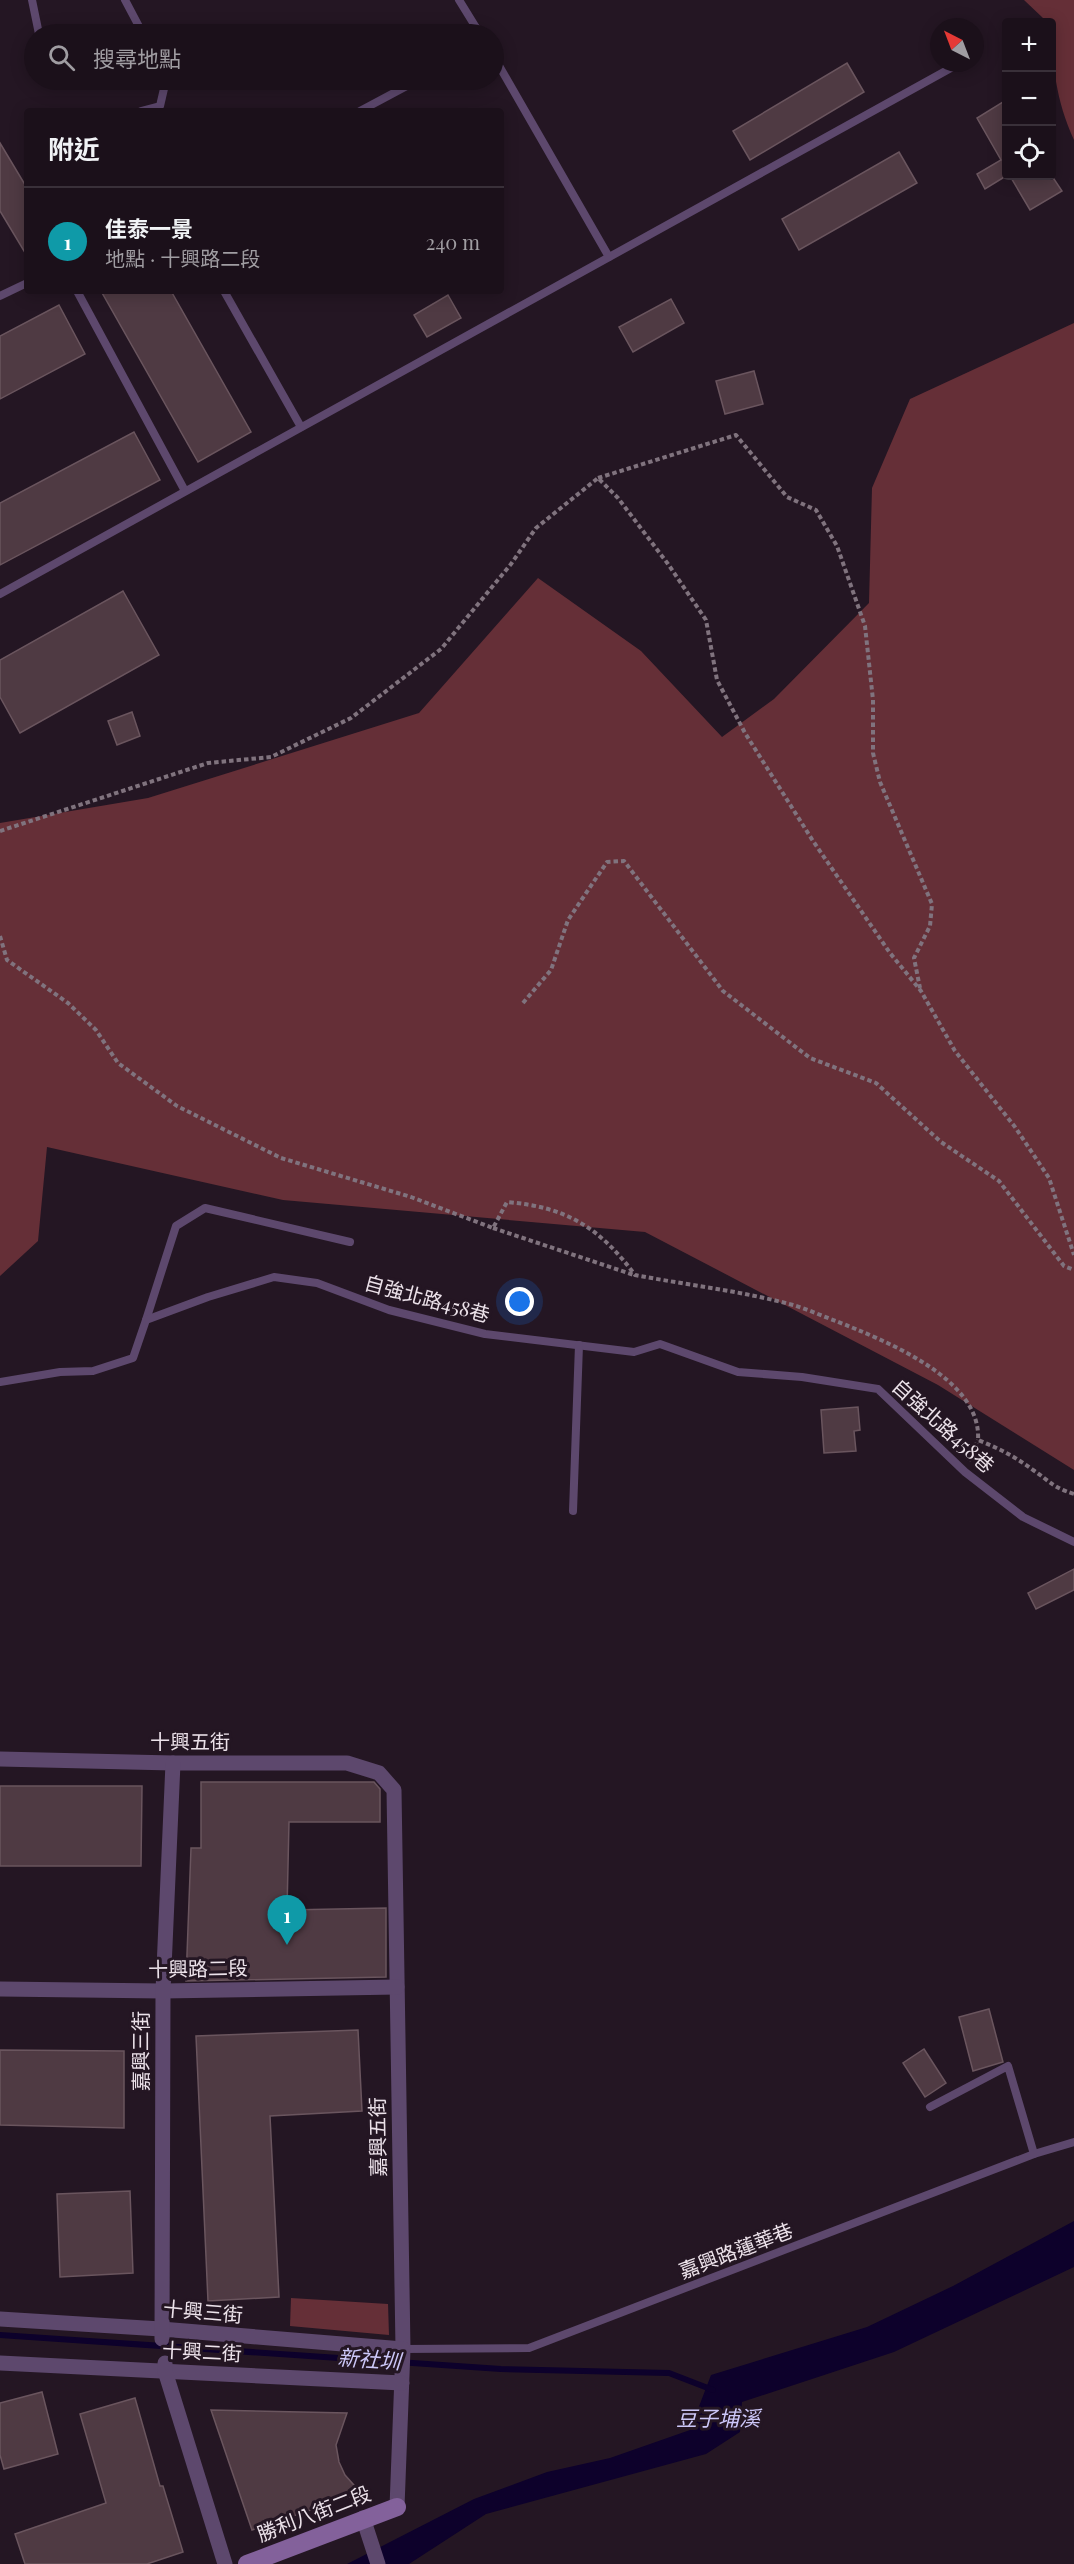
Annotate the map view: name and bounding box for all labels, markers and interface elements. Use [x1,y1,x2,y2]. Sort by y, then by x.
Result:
north arrow [930,18,984,72]
map controls [1002,18,1056,180]
button: + [1002,18,1056,72]
search box [24,24,504,90]
icon: search [45,41,78,74]
text: 搜尋地點 [93,43,181,73]
button: − [1002,72,1056,126]
button: locate [1002,126,1056,180]
text: 附近 [48,131,100,166]
text: 佳泰一景 [105,213,193,243]
text: 1 [64,228,71,255]
text: 240 m [426,228,480,255]
text: 地點 · 十興路二段 [105,244,260,271]
street label: 自強北路458巷 [362,1268,493,1327]
your location [505,1287,534,1316]
street label: 自強北路458巷 [887,1372,1001,1478]
street label: 十興五街 [150,1727,230,1754]
pin: 1 [268,1896,306,1945]
street label: 十興路二段 [148,1953,248,1982]
street label: 嘉興三街 [126,2011,153,2091]
street label: 嘉興五街 [362,2097,391,2177]
street label: 嘉興路蓮華巷 [675,2215,796,2284]
street label: 十興三街 [162,2294,244,2327]
street label: 十興二街 [161,2335,243,2366]
water label: 新社圳 [337,2342,405,2374]
water label: 豆子埔溪 [676,2403,763,2431]
street label: 勝利八街二段 [253,2478,374,2547]

